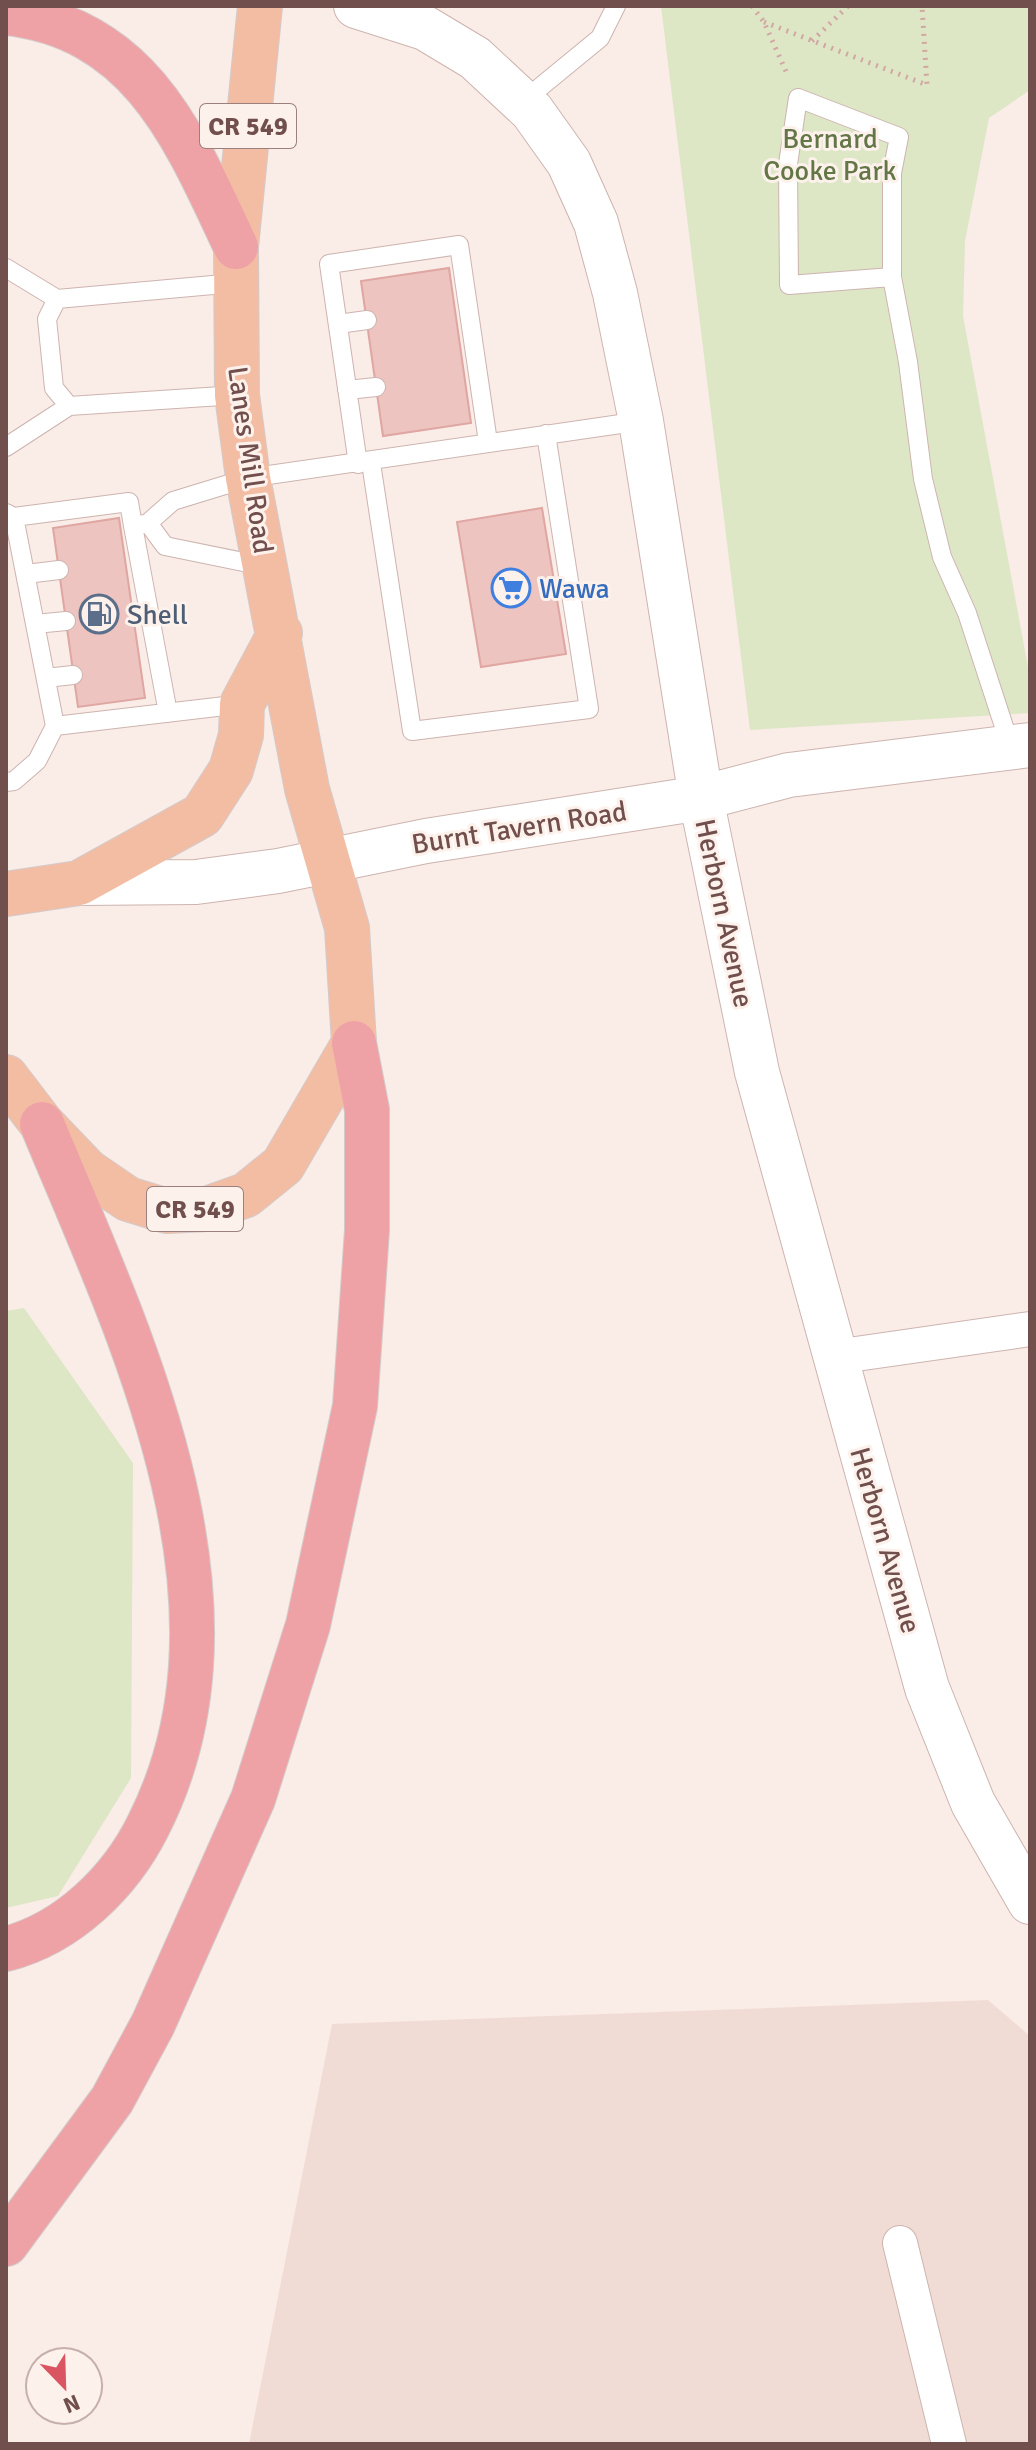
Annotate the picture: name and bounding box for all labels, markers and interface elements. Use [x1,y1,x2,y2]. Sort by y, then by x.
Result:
road number: CR 549 [200,104,296,148]
park label: Bernard Cooke Park [763,122,897,188]
street label: Lanes Mill Road [220,364,280,556]
supermarket icon: Wawa [490,567,532,609]
place label: Wawa [539,572,610,606]
fuel station icon: Shell [78,593,120,635]
place label: Shell [127,598,188,632]
street label: Burnt Tavern Road [409,794,629,862]
street label: Herborn Avenue [687,816,761,1011]
road number: CR 549 [147,1187,243,1231]
street label: Herborn Avenue [842,1443,928,1637]
north arrow [24,2346,104,2426]
text: N [59,2389,84,2419]

